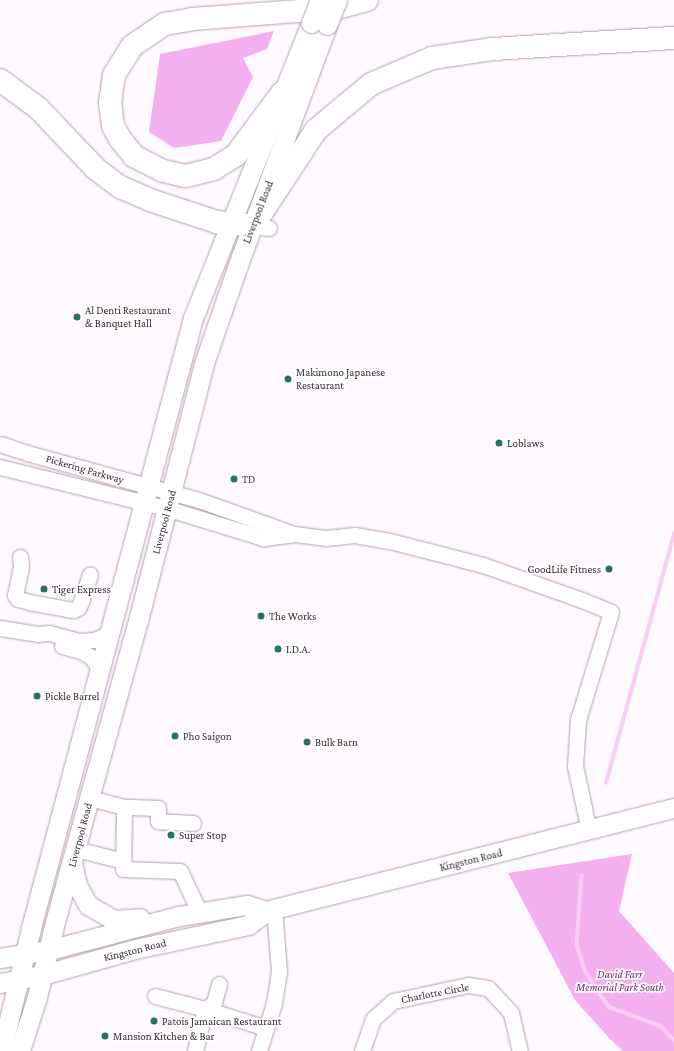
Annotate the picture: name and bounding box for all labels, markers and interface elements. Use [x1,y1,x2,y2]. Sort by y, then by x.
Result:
street label: Liverpool Road [240,179,276,245]
place label: Al Denti Restaurant & Banquet Hall [85,304,171,330]
marker: Al Denti Restaurant & Banquet Hall [72,312,82,322]
place label: Makimono Japanese Restaurant [296,366,385,392]
marker: Makimono Japanese Restaurant [283,374,293,384]
place label: Loblaws [507,436,544,450]
marker: Loblaws [494,438,504,448]
street label: Pickering Parkway [44,452,126,486]
place label: TD [242,472,255,486]
marker: TD [229,474,239,484]
street label: Liverpool Road [149,488,179,556]
place label: GoodLife Fitness [528,562,601,576]
marker: GoodLife Fitness [604,564,614,574]
place label: Tiger Express [52,582,111,596]
marker: Tiger Express [39,584,49,594]
place label: The Works [269,609,316,623]
marker: The Works [256,611,266,621]
place label: I.D.A. [286,642,310,656]
marker: I.D.A. [273,644,283,654]
place label: Pickle Barrel [45,689,99,703]
marker: Pickle Barrel [32,691,42,701]
place label: Pho Saigon [183,729,232,743]
marker: Pho Saigon [170,731,180,741]
place label: Bulk Barn [315,735,358,749]
marker: Bulk Barn [302,737,312,747]
street label: Liverpool Road [65,801,95,869]
place label: Super Stop [179,828,226,842]
marker: Super Stop [166,830,176,840]
street label: Kingston Road [438,846,504,874]
street label: Kingston Road [102,936,168,964]
park label: David Farr Memorial Park South [576,968,664,994]
street label: Charlotte Circle [400,980,470,1006]
place label: Patois Jamaican Restaurant [162,1014,281,1028]
marker: Patois Jamaican Restaurant [149,1016,159,1026]
place label: Mansion Kitchen & Bar [113,1029,214,1043]
marker: Mansion Kitchen & Bar [100,1031,110,1041]

